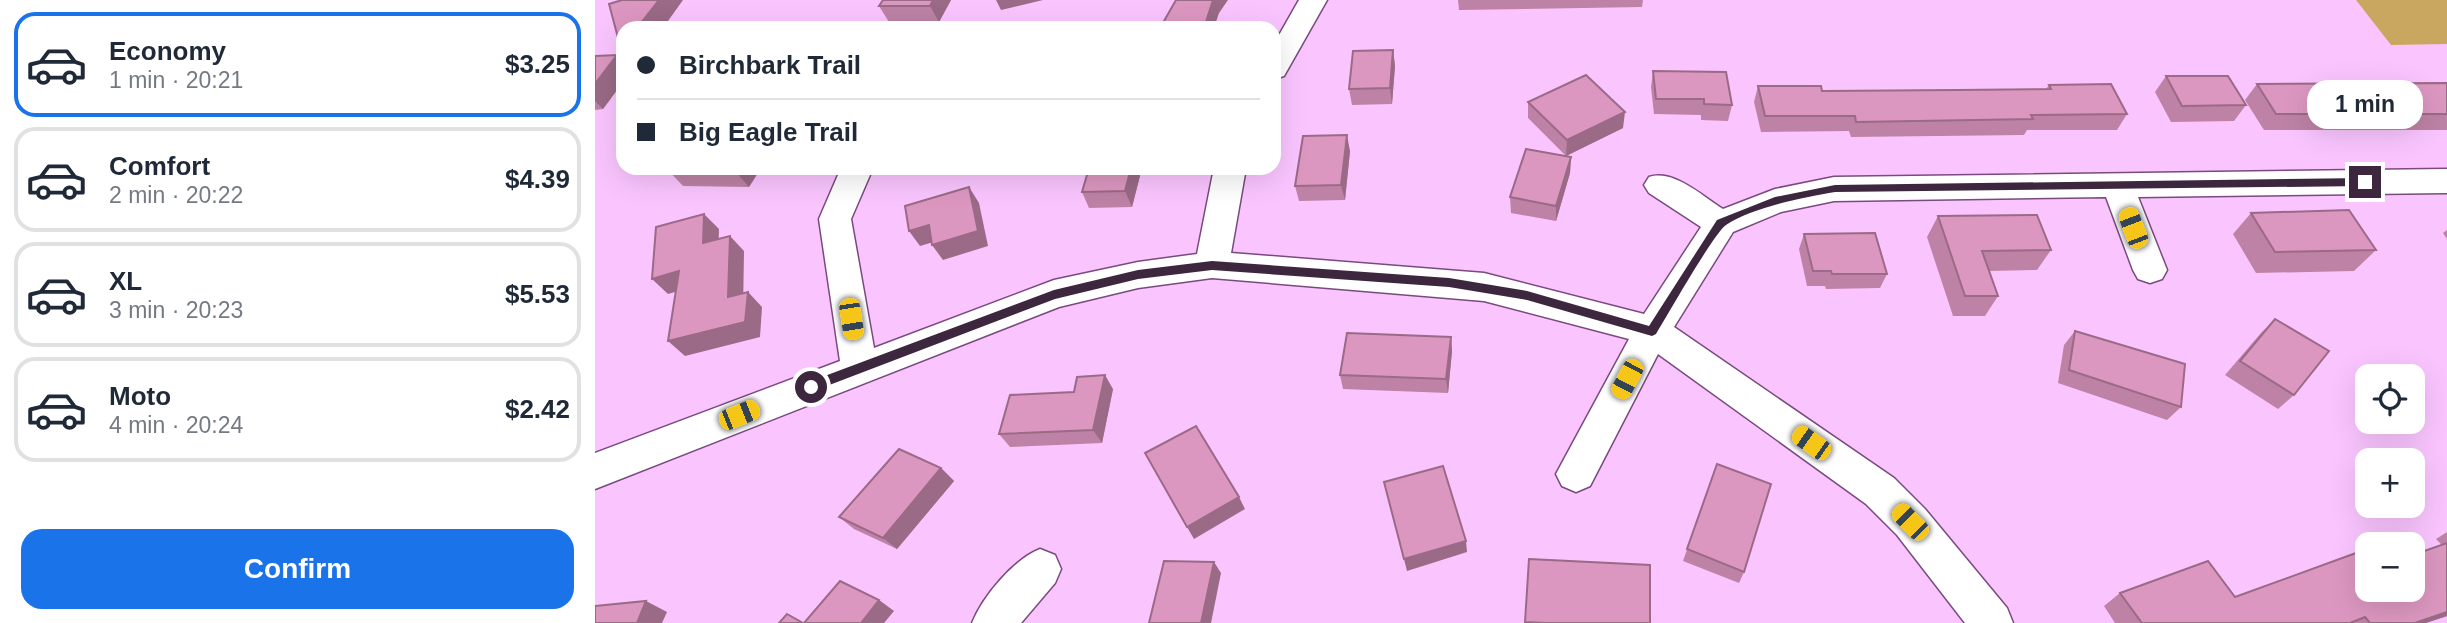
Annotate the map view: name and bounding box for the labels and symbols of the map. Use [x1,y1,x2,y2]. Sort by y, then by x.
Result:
callout: 1 min [2307,80,2423,130]
route end [2349,166,2381,198]
car [2116,205,2151,251]
car [838,297,865,341]
car [1608,356,1647,402]
route start [795,371,827,403]
car [716,397,763,433]
car [1788,422,1835,464]
car [1888,500,1933,544]

